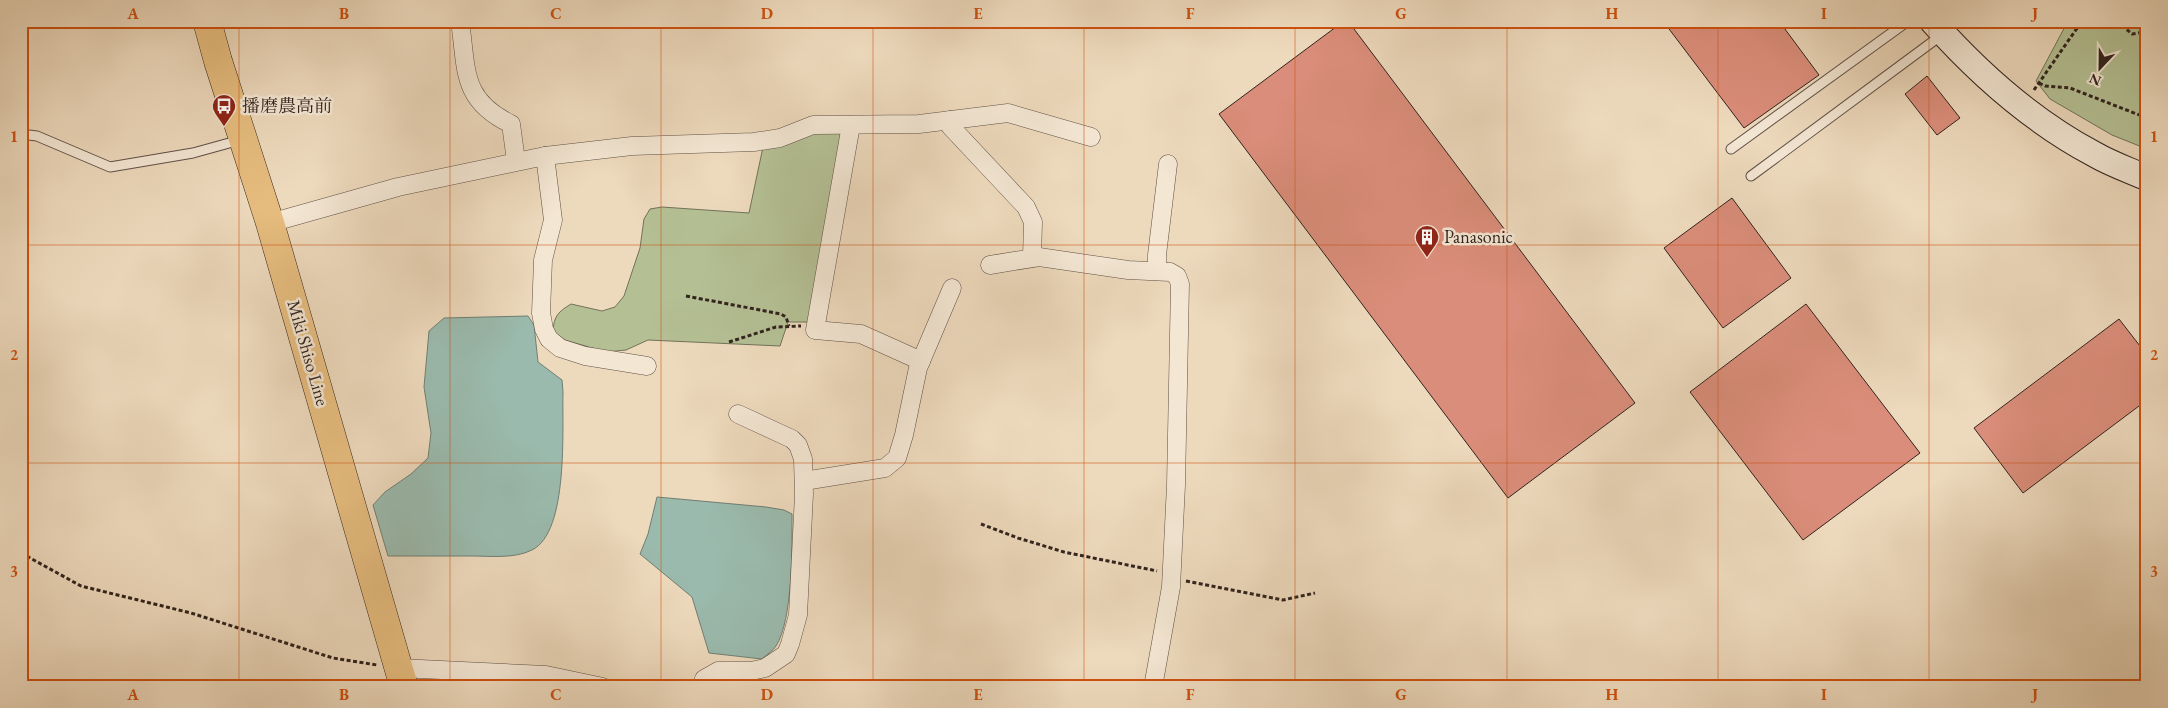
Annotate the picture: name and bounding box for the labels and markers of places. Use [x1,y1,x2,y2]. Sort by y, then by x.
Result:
bus stop icon: 播磨農高前 [211,93,237,127]
place label: 播磨農高前 [242,94,332,117]
building icon: Panasonic [1414,224,1440,258]
place label: Panasonic [1444,225,1513,248]

